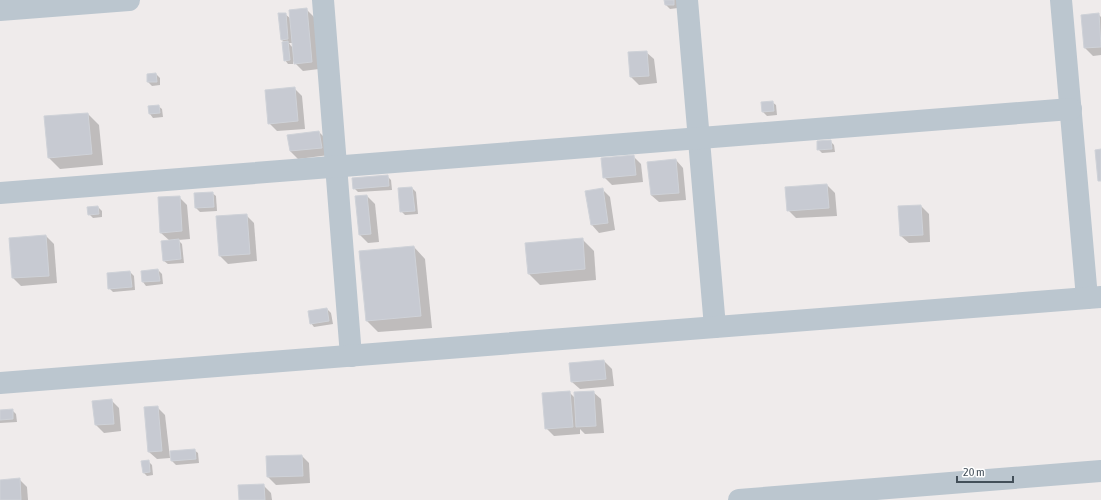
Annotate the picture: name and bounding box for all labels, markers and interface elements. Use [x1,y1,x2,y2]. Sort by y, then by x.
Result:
scale bar [957,458,1013,484]
text: 20 m [963,465,985,479]

